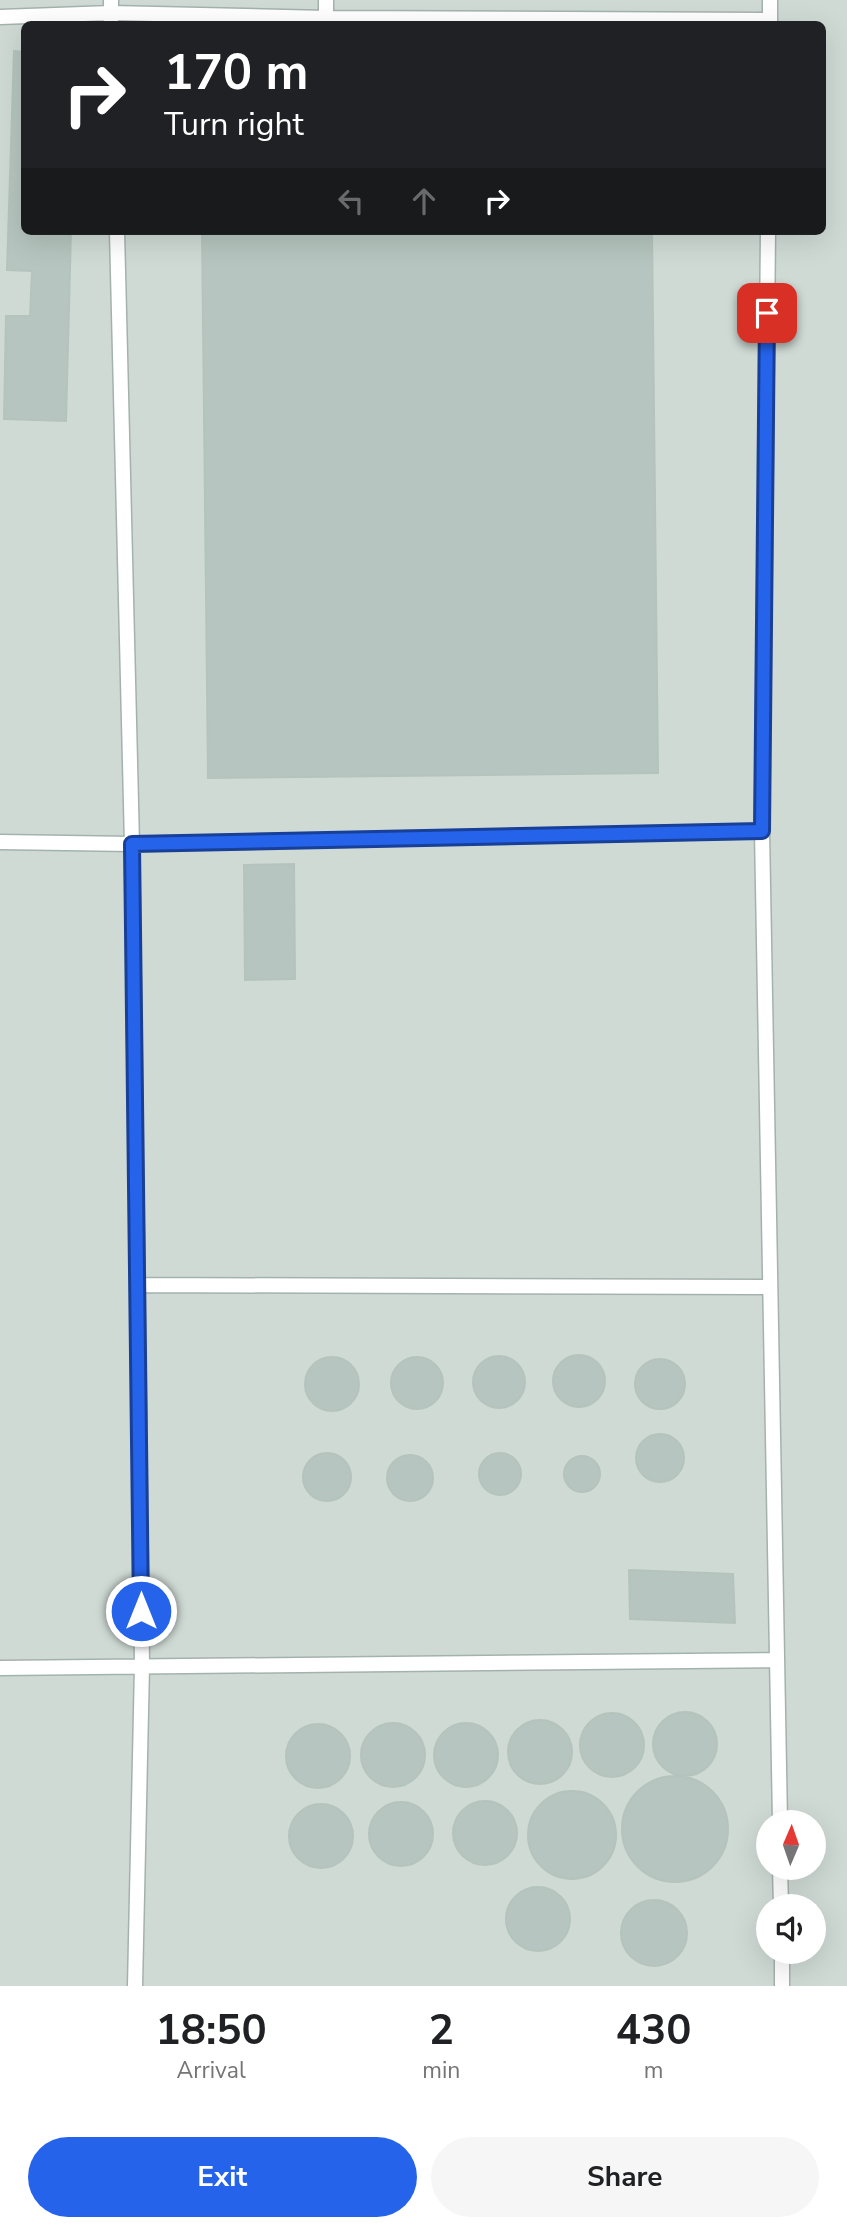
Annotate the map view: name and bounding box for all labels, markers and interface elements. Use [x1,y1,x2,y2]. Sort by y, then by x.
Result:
text: 170 m [164,39,308,106]
icon: right [49,49,140,140]
text: Turn right [164,103,304,146]
icon: left [332,182,370,220]
icon: ahead [405,182,443,220]
icon: right [478,182,516,220]
pin [737,283,797,343]
icon: arrive [748,294,786,332]
position arrow [104,1574,178,1648]
north arrow [756,1810,826,1880]
map controls [756,1810,826,1964]
button: sound [756,1894,826,1964]
text: 18:50 [156,2002,267,2059]
text: 2 [429,2002,454,2059]
text: 430 [616,2002,691,2059]
text: Arrival [177,2055,246,2086]
text: min [422,2055,460,2086]
text: m [644,2055,664,2086]
button: Exit [28,2137,417,2217]
button: Share [431,2137,819,2217]

